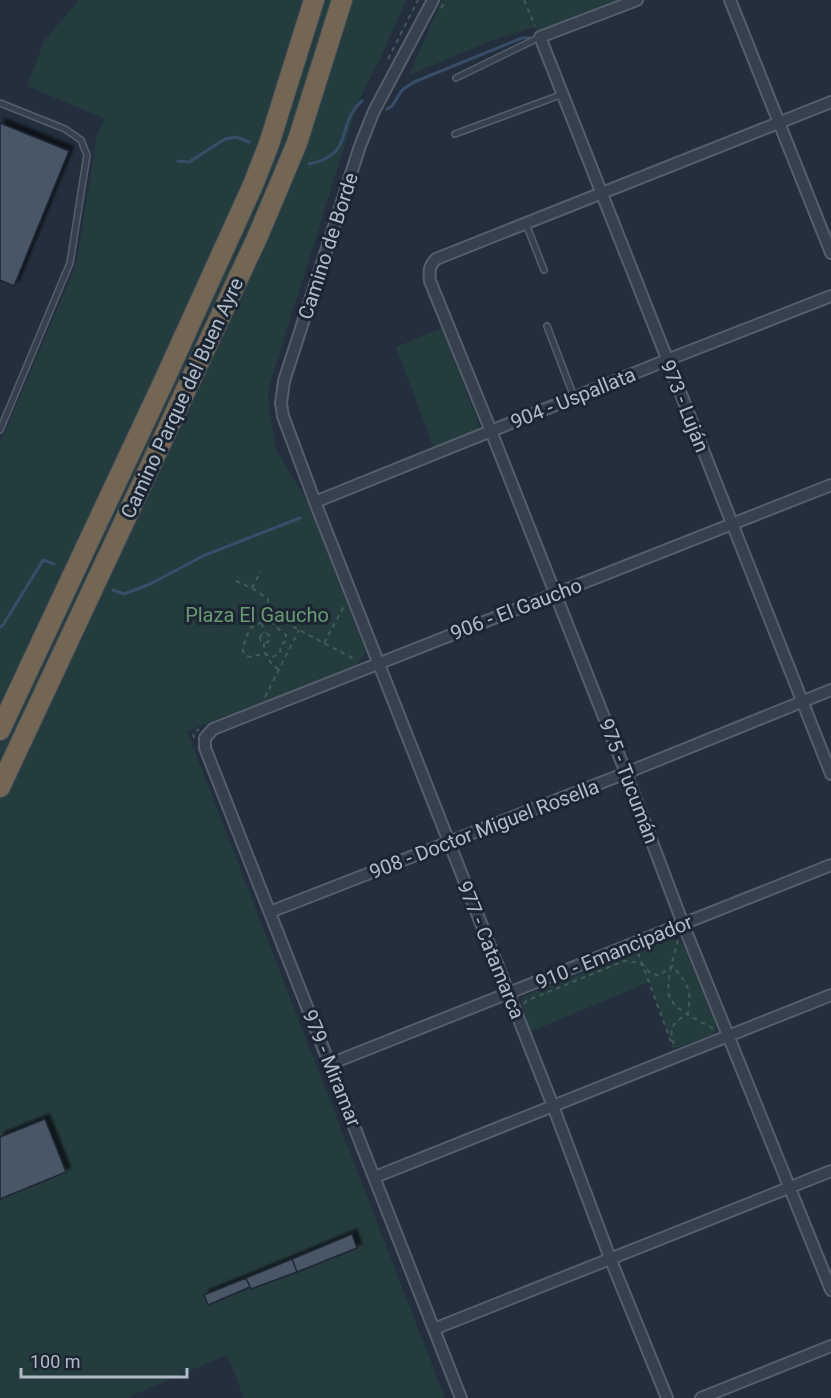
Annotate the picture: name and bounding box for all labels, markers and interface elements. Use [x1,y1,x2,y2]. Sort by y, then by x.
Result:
street label: Camino de Borde [293,170,363,322]
street label: Camino Parque del Buen Ayre [116,274,248,522]
street label: 973 - Luján [656,356,714,456]
street label: 904 - Uspallata [507,362,639,434]
street label: 906 - El Gaucho [447,573,585,645]
park label: Plaza El Gaucho [185,603,329,627]
street label: 975 - Tucumán [594,715,664,847]
street label: 908 - Doctor Miguel Rosella [366,774,602,884]
street label: 977 - Catamarca [452,877,530,1023]
street label: 910 - Emancipador [532,910,696,994]
street label: 979 - Miramar [298,1006,366,1130]
scale bar [21,1341,188,1379]
text: 100 m [30,1351,81,1372]

